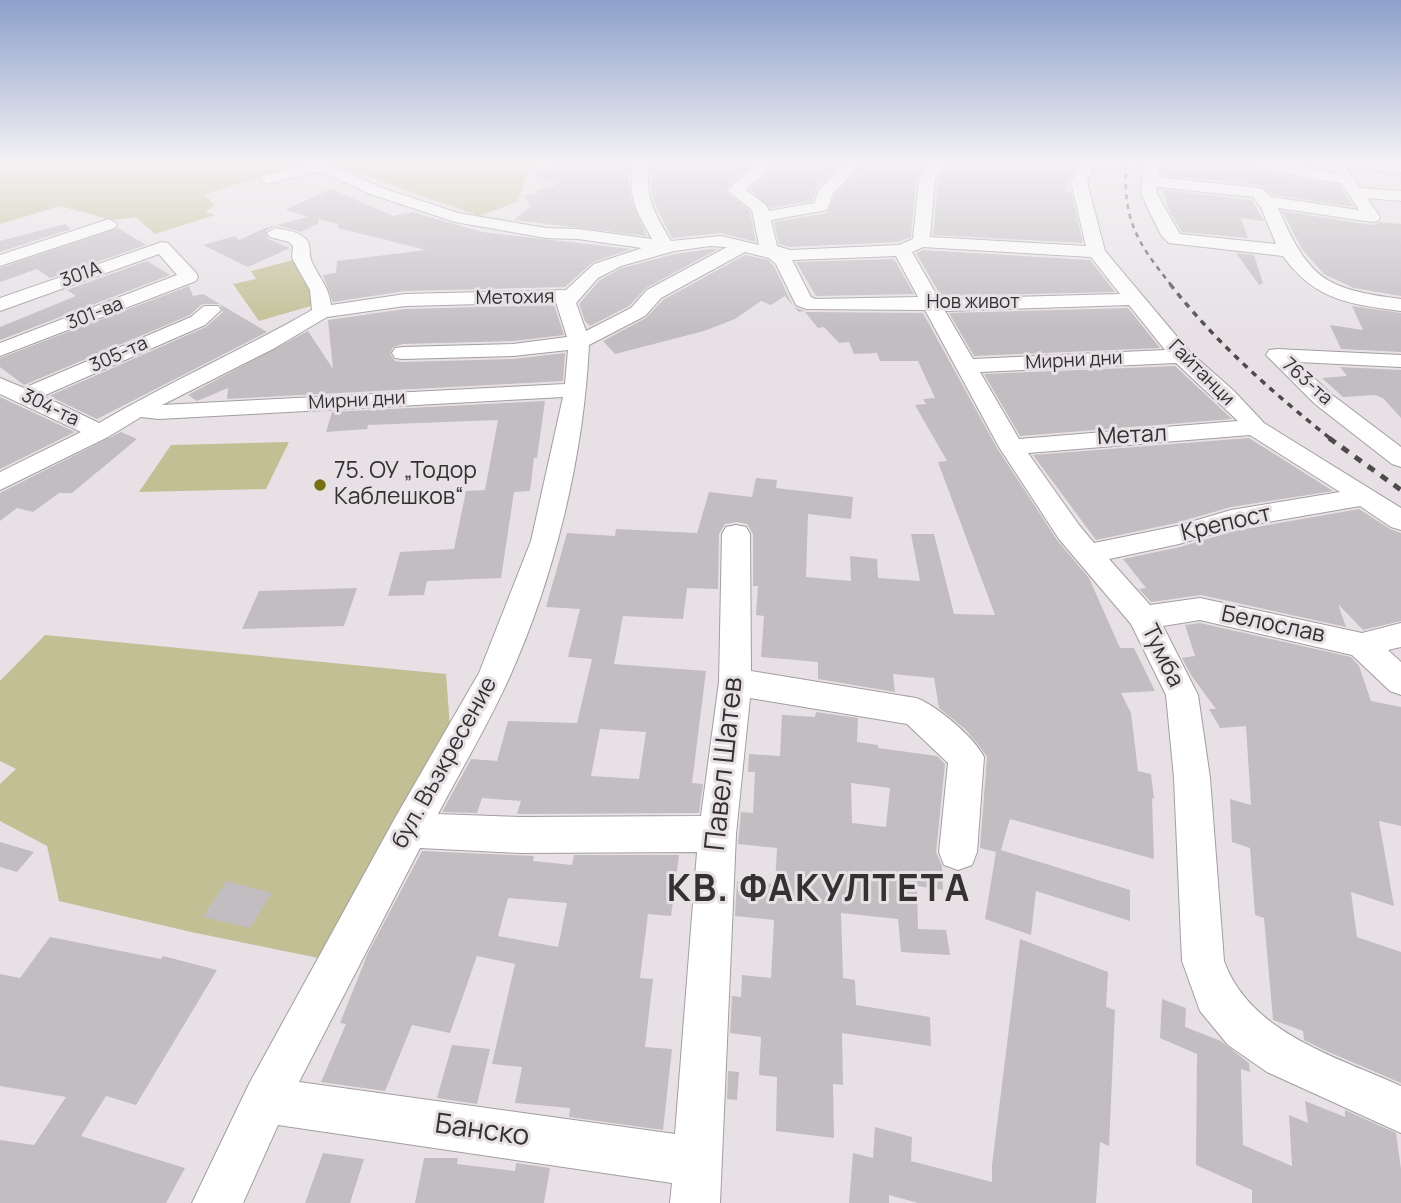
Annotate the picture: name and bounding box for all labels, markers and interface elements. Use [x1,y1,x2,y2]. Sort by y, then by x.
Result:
street label: 301А [58,257,104,293]
street label: Метохия [475,286,555,310]
street label: Нов живот [926,292,1020,314]
street label: 301-ва [64,293,126,335]
street label: 305-та [87,332,151,378]
street label: Гайтанци [1163,335,1239,411]
street label: Мирни дни [1025,347,1123,375]
street label: 763-та [1277,354,1337,410]
street label: 304-та [18,384,82,432]
street label: Мирни дни [308,387,406,415]
street label: Метал [1096,420,1168,452]
place label: 75. ОУ „Тодор Каблешков“ [334,458,477,512]
marker: 75. ОУ „Тодор Каблешков“ [312,477,328,493]
street label: Крепост [1178,500,1274,548]
street label: Белослав [1219,601,1327,649]
street label: Тумба [1135,620,1189,692]
street label: бул. Възкресение [386,673,504,853]
street label: Павел Шатев [699,675,751,853]
district label: КВ. ФАКУЛТЕТА [668,869,970,913]
street label: Банско [433,1108,531,1154]

